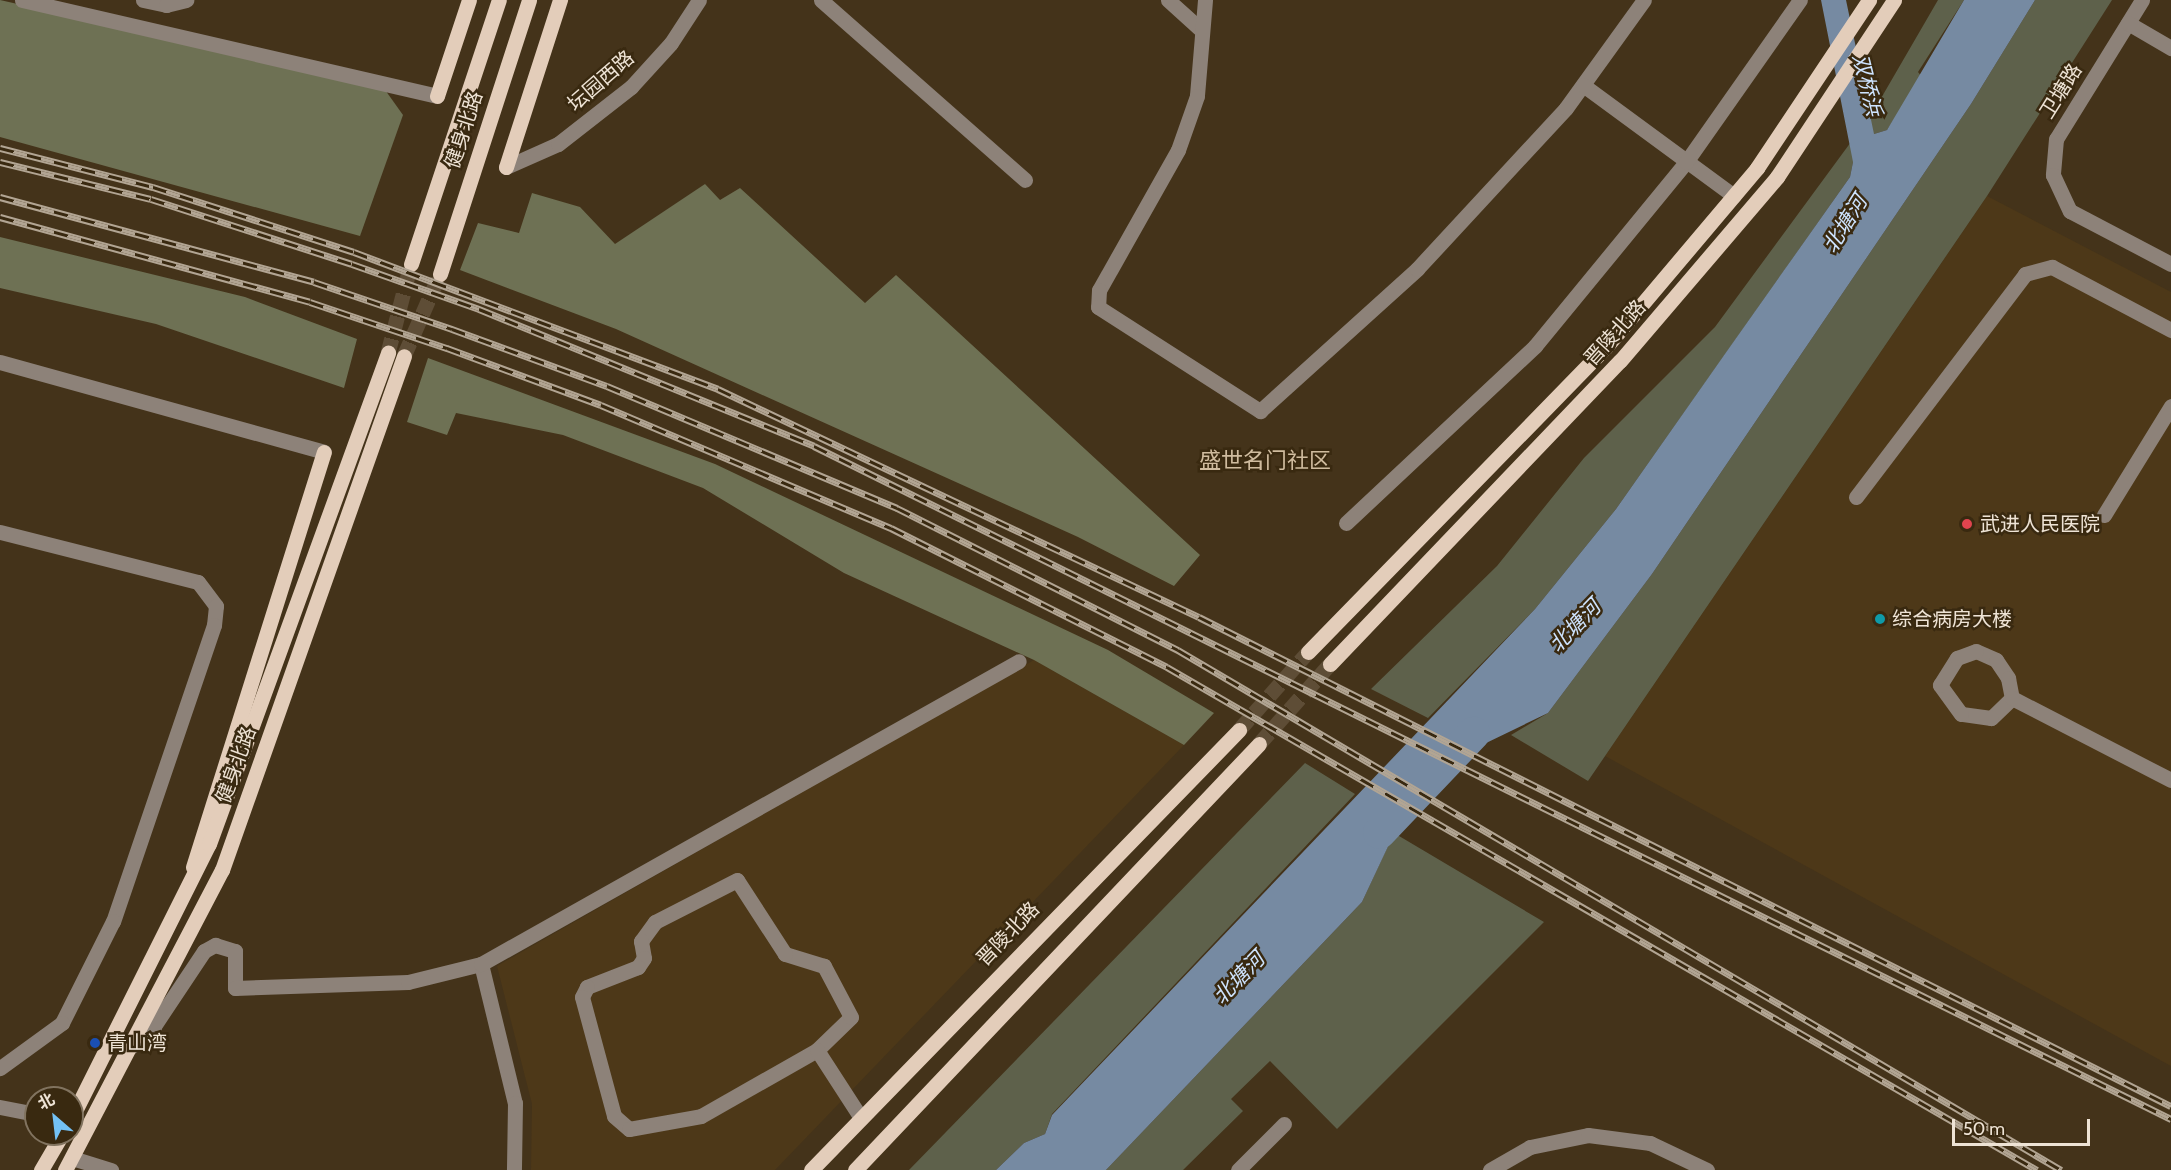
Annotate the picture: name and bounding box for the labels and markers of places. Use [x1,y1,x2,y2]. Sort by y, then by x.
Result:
place label: 武进人民医院 [1980,512,2100,536]
marker: 武进人民医院 [1958,515,1976,533]
place label: 综合病房大楼 [1892,607,2012,631]
marker: 综合病房大楼 [1873,612,1887,626]
place label: 青山湾 [107,1031,167,1055]
marker: 青山湾 [88,1036,102,1050]

